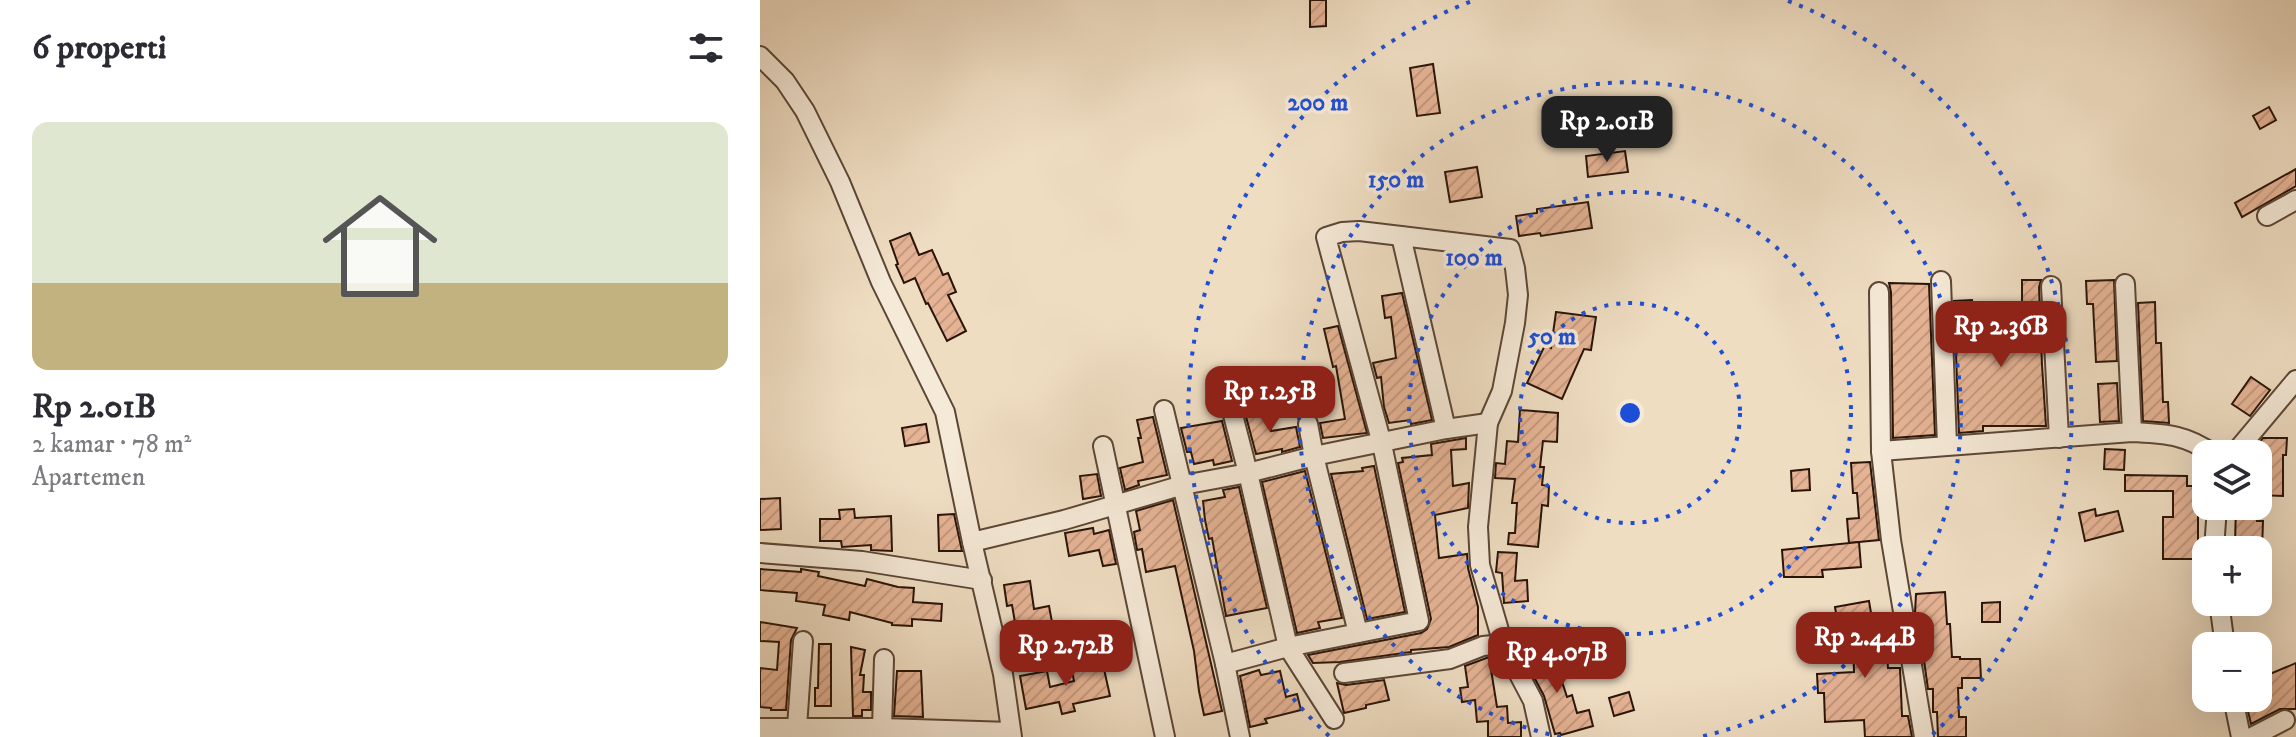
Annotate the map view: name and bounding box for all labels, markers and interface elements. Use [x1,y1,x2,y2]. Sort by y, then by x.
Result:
icon: filters [684,26,728,70]
text: 6 properti [32,27,167,69]
text: 200 m [1288,88,1348,118]
pin: Rp 2.01B [1524,96,1690,164]
text: Rp 2.01B [1559,105,1655,138]
text: 150 m [1368,165,1424,195]
icon: home [308,174,452,318]
text: 100 m [1445,243,1503,273]
pin: Rp 2.36B [1918,301,2084,369]
text: Rp 2.36B [1954,310,2048,343]
text: 50 m [1527,322,1576,352]
pin: Rp 1.25B [1187,366,1353,434]
text: Rp 1.25B [1223,375,1317,408]
text: Rp 2.01B [32,386,156,428]
centre of rings [1616,399,1644,427]
text: 2 kamar · 78 m² [32,428,191,461]
map controls [2192,440,2272,712]
button: layers [2192,440,2272,520]
text: Apartemen [32,461,145,494]
button: + [2192,536,2272,616]
pin: Rp 2.44B [1782,612,1948,680]
pin: Rp 2.72B [983,620,1149,688]
text: Rp 2.44B [1814,621,1916,654]
pin: Rp 4.07B [1474,627,1640,695]
text: Rp 2.72B [1018,629,1114,662]
button: − [2192,632,2272,712]
text: Rp 4.07B [1506,636,1608,669]

